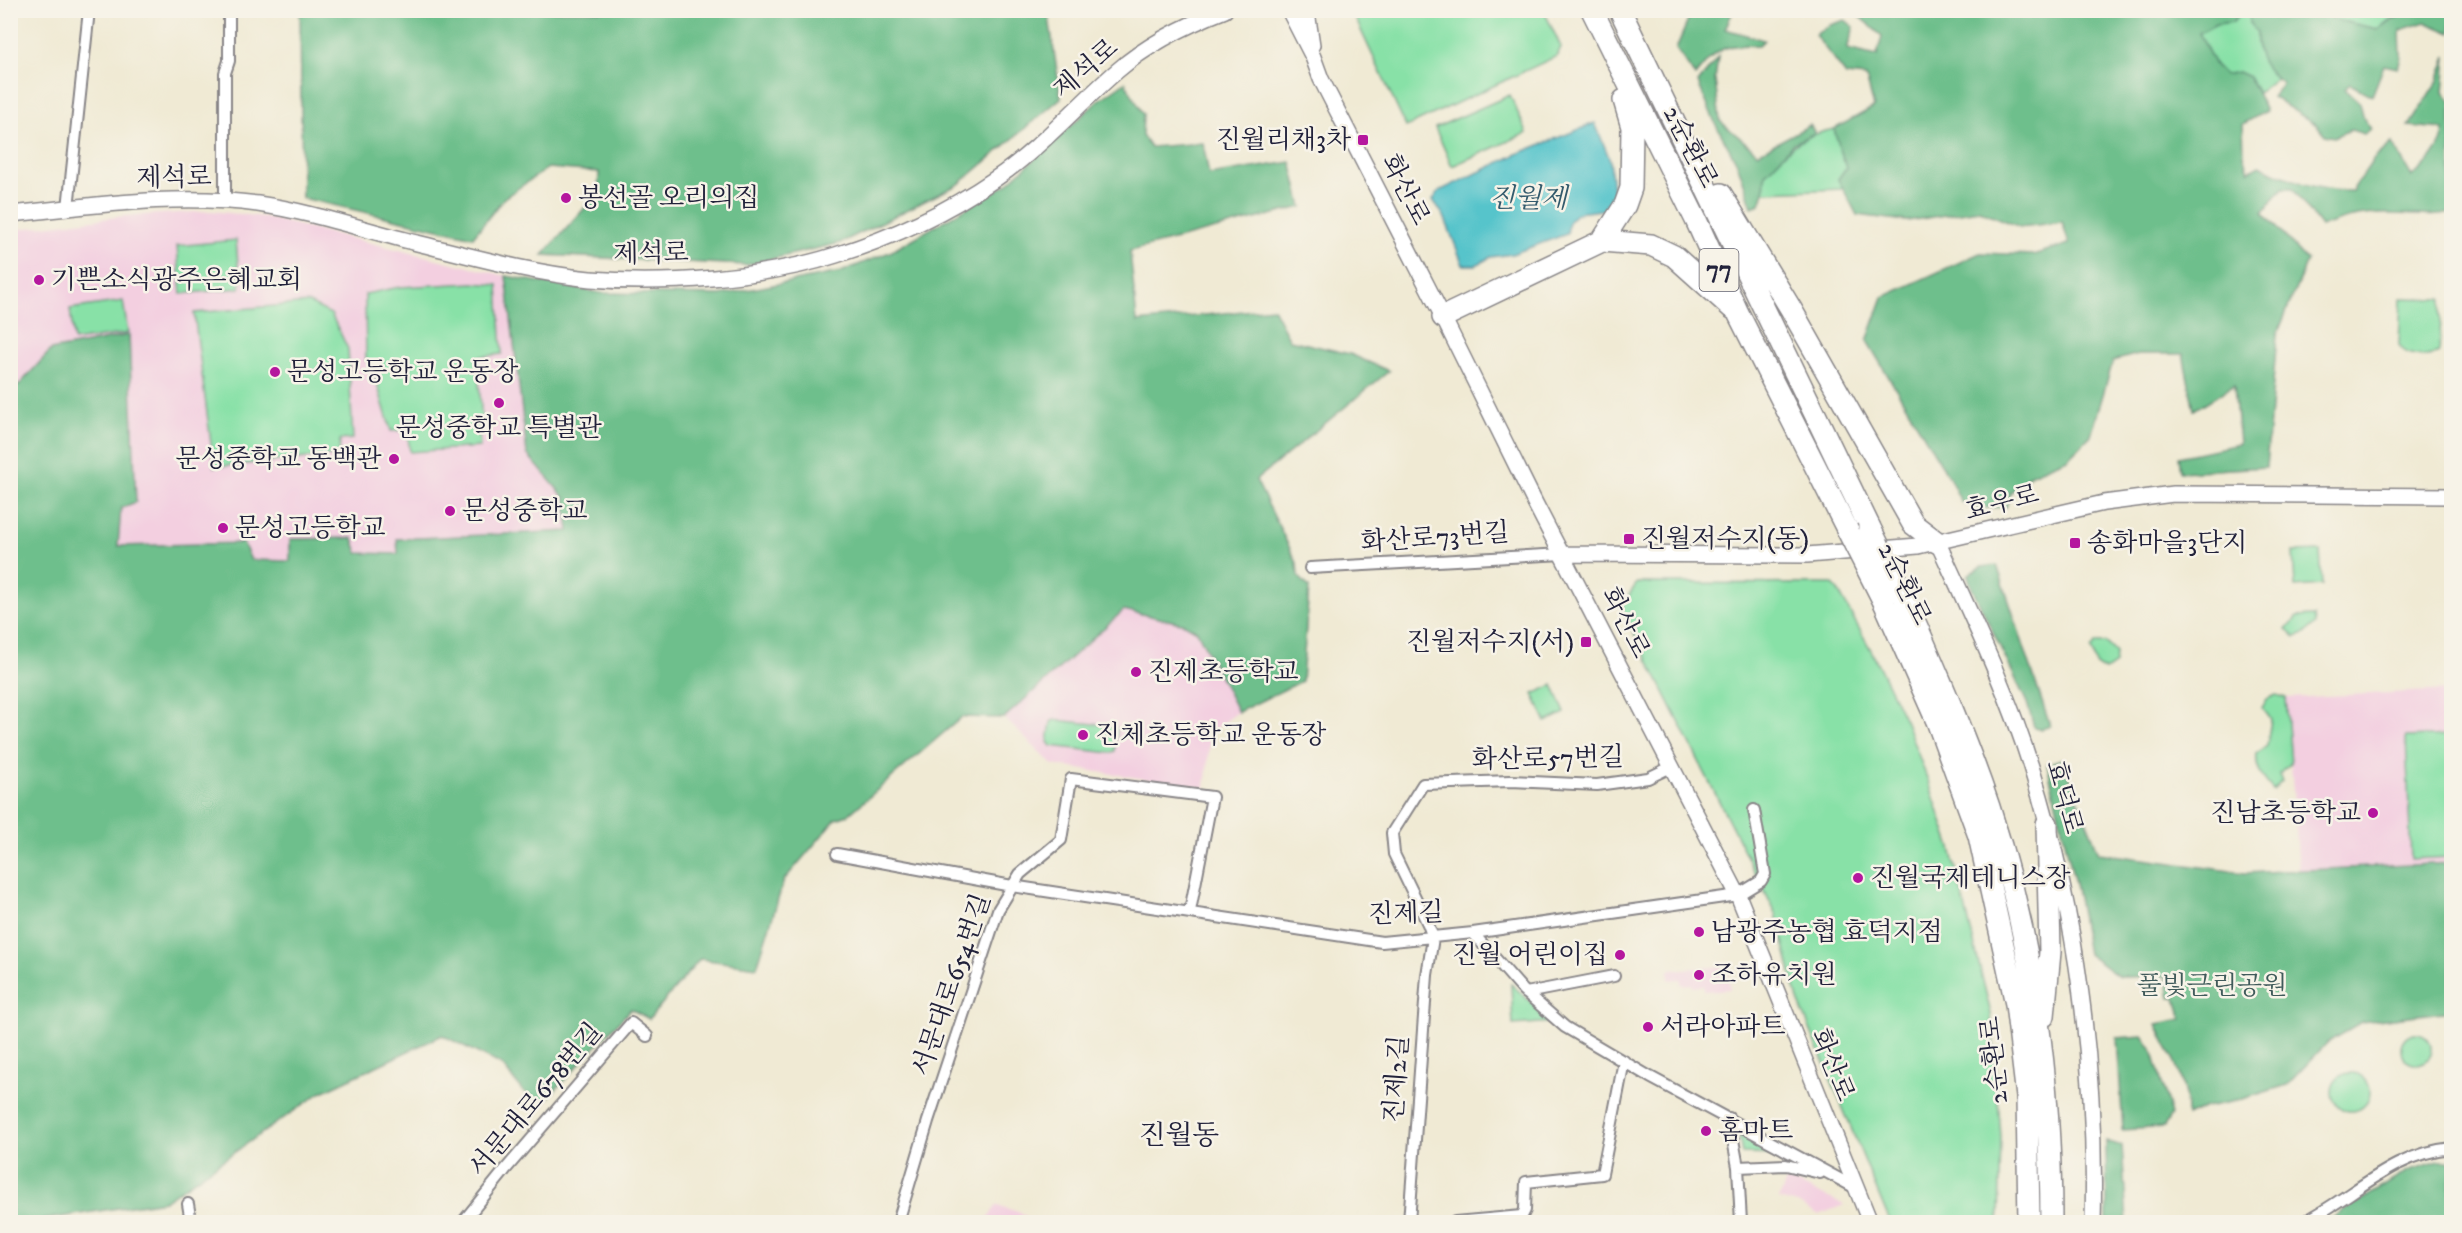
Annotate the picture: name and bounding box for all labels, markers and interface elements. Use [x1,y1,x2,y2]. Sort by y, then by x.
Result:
street label: 제석로 [1047,32,1125,106]
street label: 2순환로 [1655,100,1725,194]
place label: 진월리채3차 [1216,124,1351,157]
marker: 진월리채3차 [1356,133,1370,147]
street label: 화산로 [1373,149,1437,231]
street label: 제석로 [136,161,212,195]
place label: 봉선골 오리의집 [578,182,759,215]
water label: 진월제 [1489,182,1570,216]
marker: 봉선골 오리의집 [559,191,573,205]
street label: 제석로 [613,237,689,271]
road number: 77 [1700,249,1738,291]
place label: 기쁜소식광주은혜교회 [51,264,302,297]
marker: 기쁜소식광주은혜교회 [32,273,46,287]
place label: 문성고등학교 운동장 [287,356,519,389]
marker: 문성고등학교 운동장 [268,365,282,379]
marker: 문성중학교 특별관 [492,396,506,410]
place label: 문성중학교 특별관 [396,412,602,445]
place label: 문성중학교 동백관 [175,443,382,476]
marker: 문성중학교 동백관 [387,452,401,466]
street label: 효우로 [1961,478,2043,528]
place label: 문성중학교 [462,495,588,528]
marker: 문성중학교 [443,504,457,518]
place label: 문성고등학교 [235,512,386,545]
street label: 화산로73번길 [1360,516,1510,560]
marker: 문성고등학교 [216,521,230,535]
place label: 진월저수지(동) [1641,523,1809,556]
place label: 송화마을3단지 [2087,527,2247,560]
marker: 진월저수지(동) [1622,532,1636,546]
marker: 송화마을3단지 [2068,536,2082,550]
street label: 2순환로 [1870,537,1938,631]
street label: 화산로 [1593,582,1657,664]
place label: 진월저수지(서) [1406,626,1574,659]
marker: 진월저수지(서) [1579,635,1593,649]
place label: 진제초등학교 [1148,656,1299,689]
marker: 진제초등학교 [1129,665,1143,679]
place label: 진체초등학교 운동장 [1095,719,1327,752]
marker: 진체초등학교 운동장 [1076,728,1090,742]
street label: 화산로57번길 [1472,741,1624,777]
street label: 효덕로 [2038,756,2090,838]
place label: 진남초등학교 [2210,797,2361,830]
marker: 진남초등학교 [2366,806,2380,820]
place label: 진월국제테니스장 [1870,862,2071,895]
marker: 진월국제테니스장 [1851,871,1865,885]
street label: 서문대로654번길 [905,889,999,1081]
street label: 진제길 [1368,896,1444,932]
place label: 남광주농협 효덕지점 [1711,916,1943,949]
marker: 남광주농협 효덕지점 [1692,925,1706,939]
place label: 진월 어린이집 [1452,939,1608,972]
marker: 진월 어린이집 [1613,948,1627,962]
place label: 조하유치원 [1711,959,1837,992]
marker: 조하유치원 [1692,968,1706,982]
park label: 풀빛근린공원 [2137,970,2287,1003]
place label: 서라아파트 [1660,1011,1786,1044]
street label: 2순환로 [1974,1014,2016,1106]
street label: 서문대로678번길 [462,1016,610,1184]
marker: 서라아파트 [1641,1020,1655,1034]
street label: 화산로 [1803,1024,1861,1106]
street label: 진제2길 [1377,1034,1417,1124]
place label: 홈마트 [1718,1115,1793,1148]
district label: 진월동 [1138,1118,1220,1153]
marker: 홈마트 [1699,1124,1713,1138]

